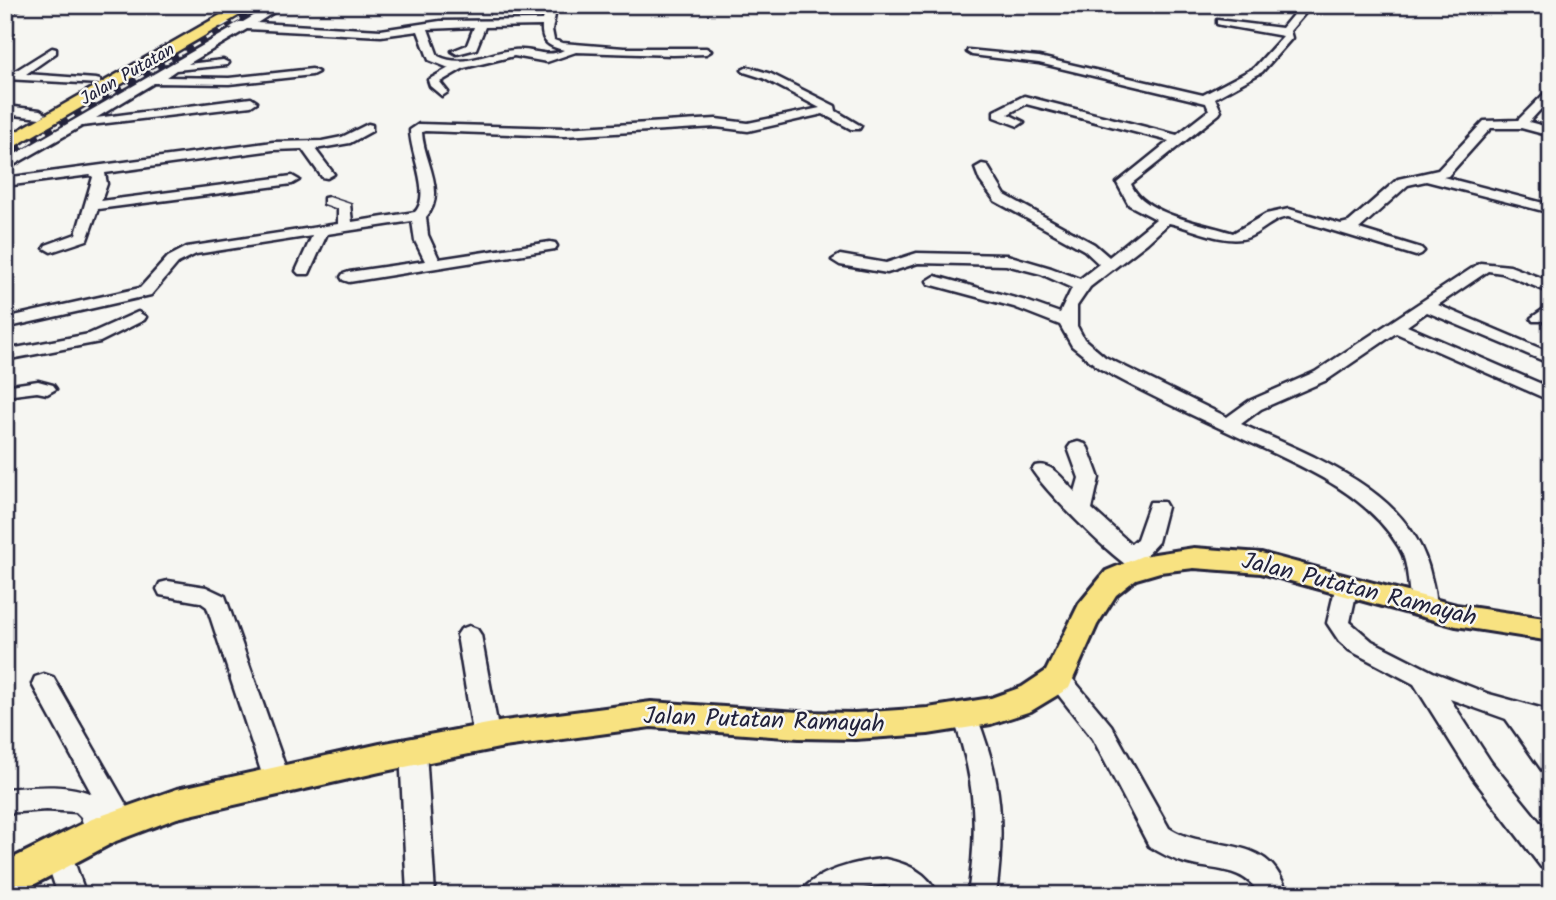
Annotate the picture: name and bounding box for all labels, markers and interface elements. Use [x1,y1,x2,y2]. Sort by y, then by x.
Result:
street label: Jalan Putatan [75,36,181,114]
street label: Jalan Putatan Ramayah [1237,542,1481,638]
street label: Jalan Putatan Ramayah [643,697,885,745]

